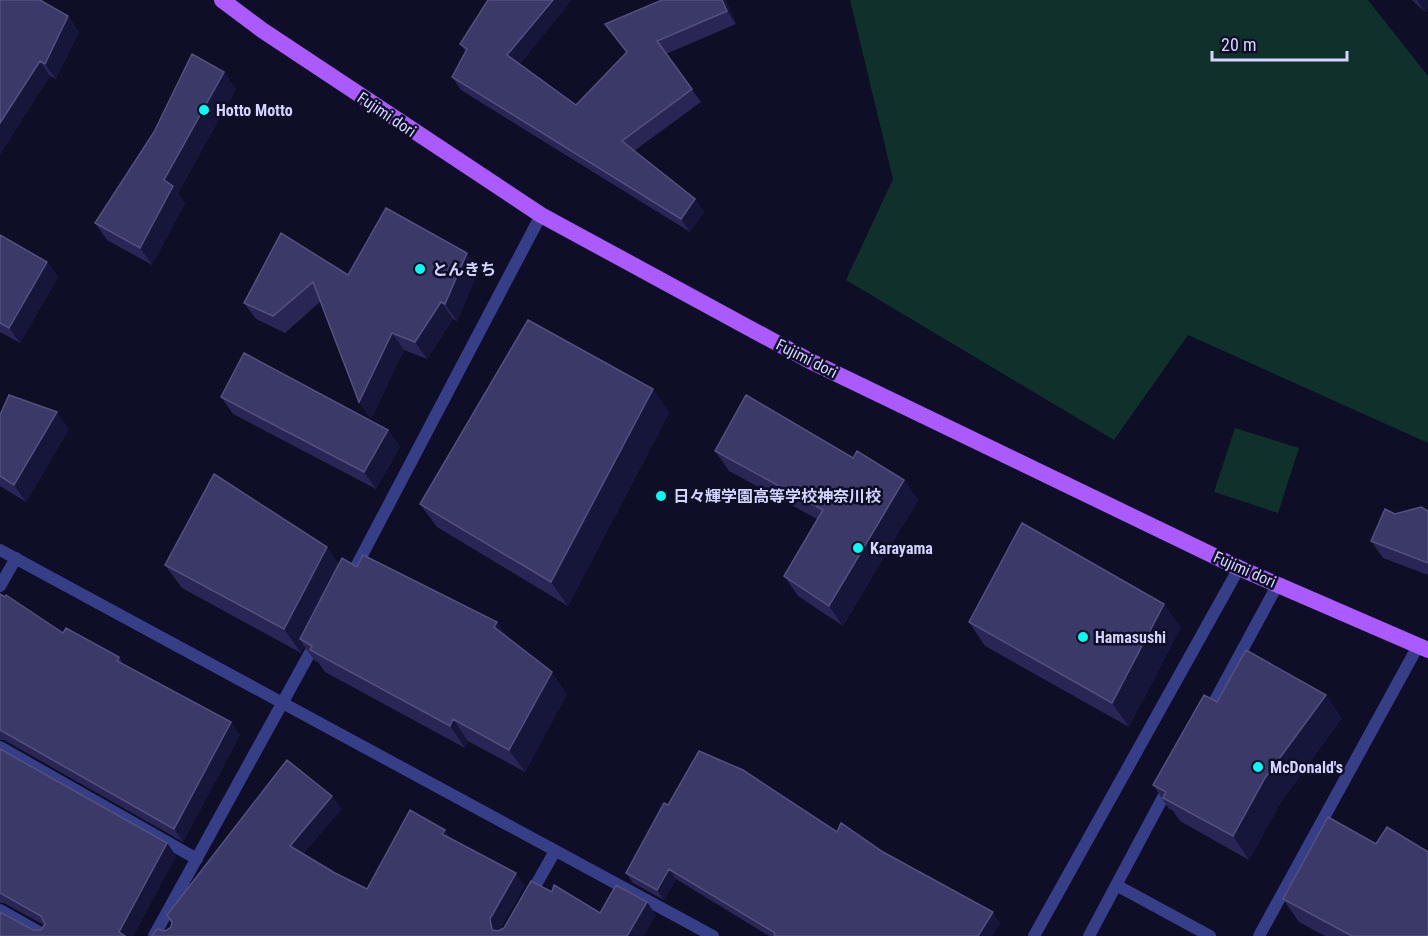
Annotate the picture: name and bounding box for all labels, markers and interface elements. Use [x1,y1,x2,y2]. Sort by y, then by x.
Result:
scale bar [1212,24,1347,62]
text: 20 m [1221,34,1256,55]
street label: Fujimi dori [354,88,420,141]
place label: Hotto Motto [216,101,293,120]
marker: Hotto Motto [197,103,211,117]
place label: とんきち [432,260,496,279]
marker: とんきち [413,262,427,276]
street label: Fujimi dori [773,335,841,382]
place label: 日々輝学園高等学校神奈川校 [673,487,881,506]
marker: 日々輝学園高等学校神奈川校 [654,489,668,503]
place label: Karayama [870,539,933,558]
marker: Karayama [851,541,865,555]
street label: Fujimi dori [1211,547,1279,592]
place label: Hamasushi [1095,628,1166,647]
marker: Hamasushi [1076,630,1090,644]
place label: McDonald's [1270,758,1343,777]
marker: McDonald's [1251,760,1265,774]

